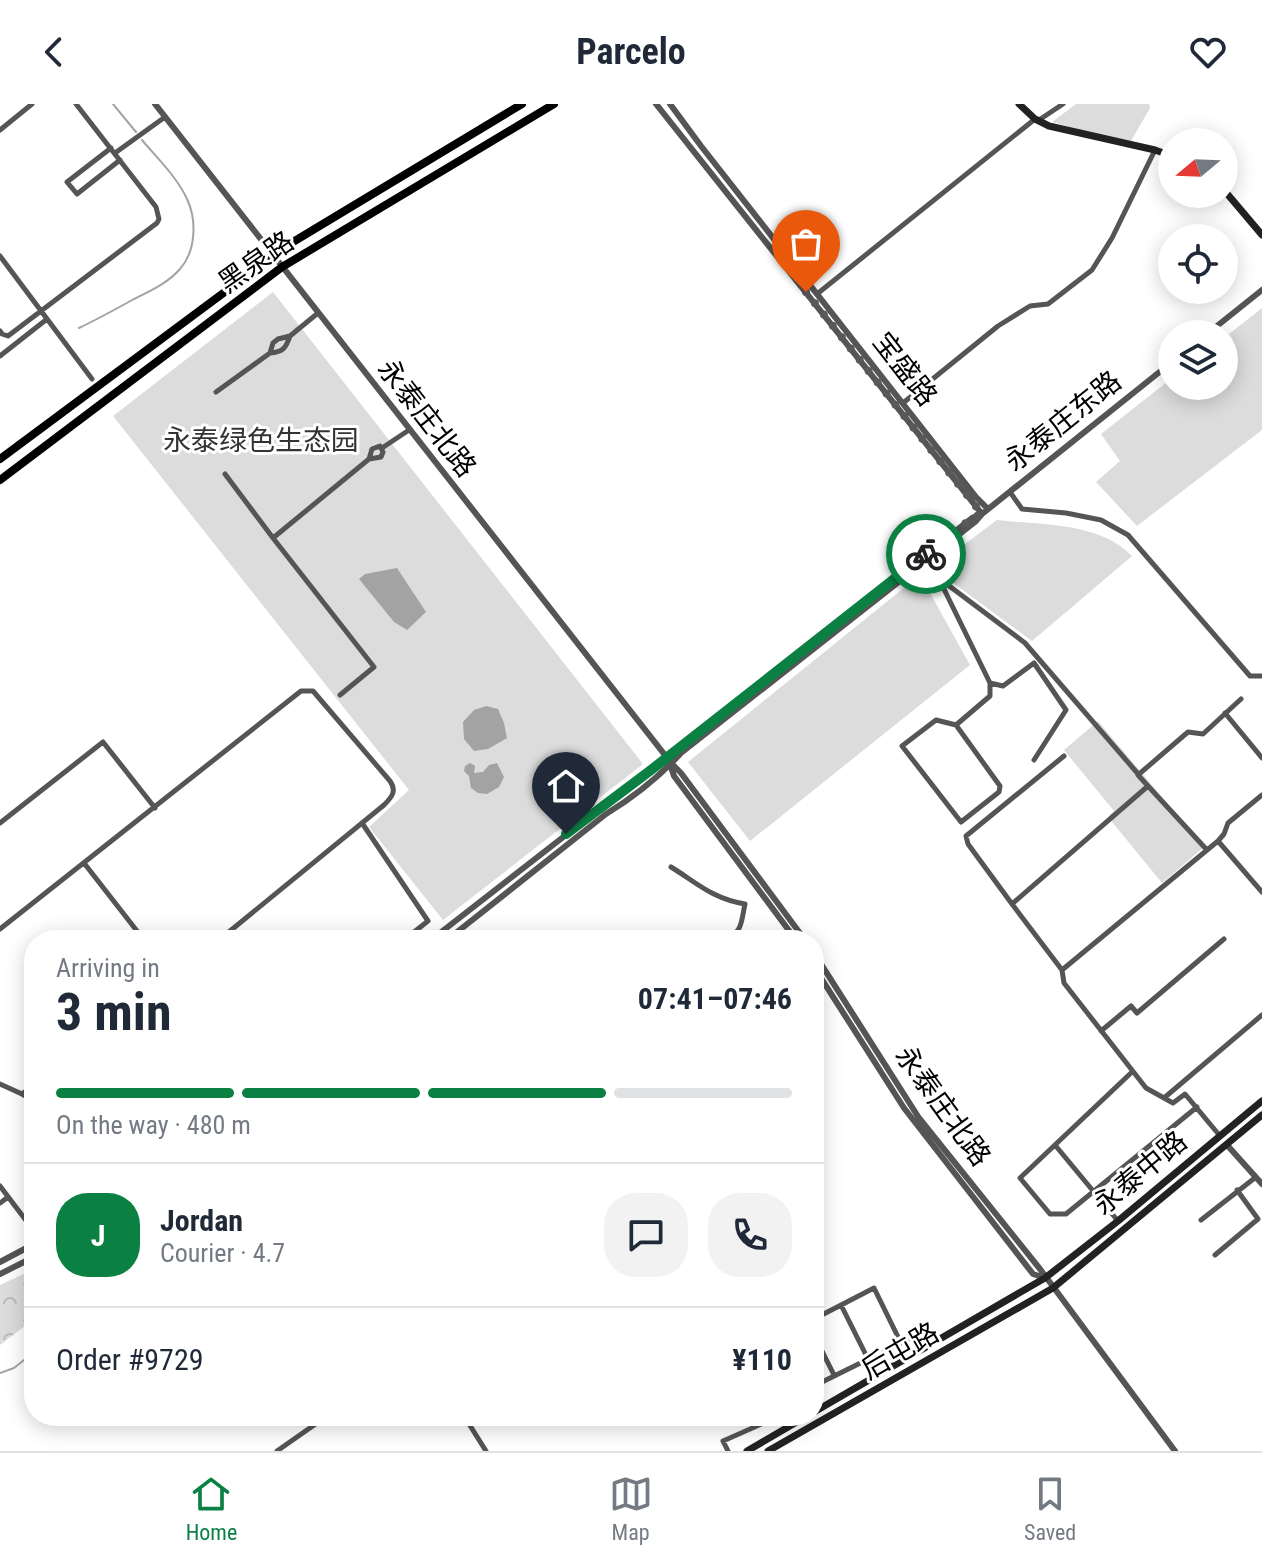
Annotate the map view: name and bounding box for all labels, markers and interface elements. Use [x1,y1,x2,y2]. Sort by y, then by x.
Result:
icon: back [32,30,76,74]
icon: heart [1186,30,1230,74]
text: Parcelo [576,31,686,73]
north arrow [1158,128,1238,208]
map controls [1158,128,1238,400]
pin [772,210,840,292]
icon: bag [784,222,828,266]
street label: 黑泉路 [212,224,300,300]
button: locate [1158,224,1238,304]
button: layers [1158,320,1238,400]
street label: 宝盛路 [866,326,944,412]
street label: 永泰庄北路 [371,353,483,483]
street label: 永泰庄东路 [998,364,1128,478]
park label: 永泰绿色生态园 [163,424,359,457]
courier [886,514,966,594]
icon: bike [904,532,948,576]
pin [532,752,600,834]
icon: home [544,764,588,808]
text: Arriving in [56,953,160,983]
text: 07:41–07:46 [638,981,792,1016]
text: 3 min [56,982,172,1043]
street label: 永泰庄北路 [889,1040,997,1172]
text: On the way · 480 m [56,1110,251,1140]
street label: 永泰中路 [1086,1124,1194,1222]
button: chat [604,1193,688,1277]
button: phone [708,1193,792,1277]
text: Jordan [160,1203,243,1238]
text: J [91,1218,105,1253]
text: Courier · 4.7 [160,1238,285,1268]
street label: 后屯路 [855,1316,945,1386]
text: Order #9729 [56,1342,204,1377]
text: ¥110 [732,1342,792,1377]
tab: Home [186,1472,237,1545]
tab: Map [609,1472,653,1545]
tab: Saved [1024,1472,1076,1545]

